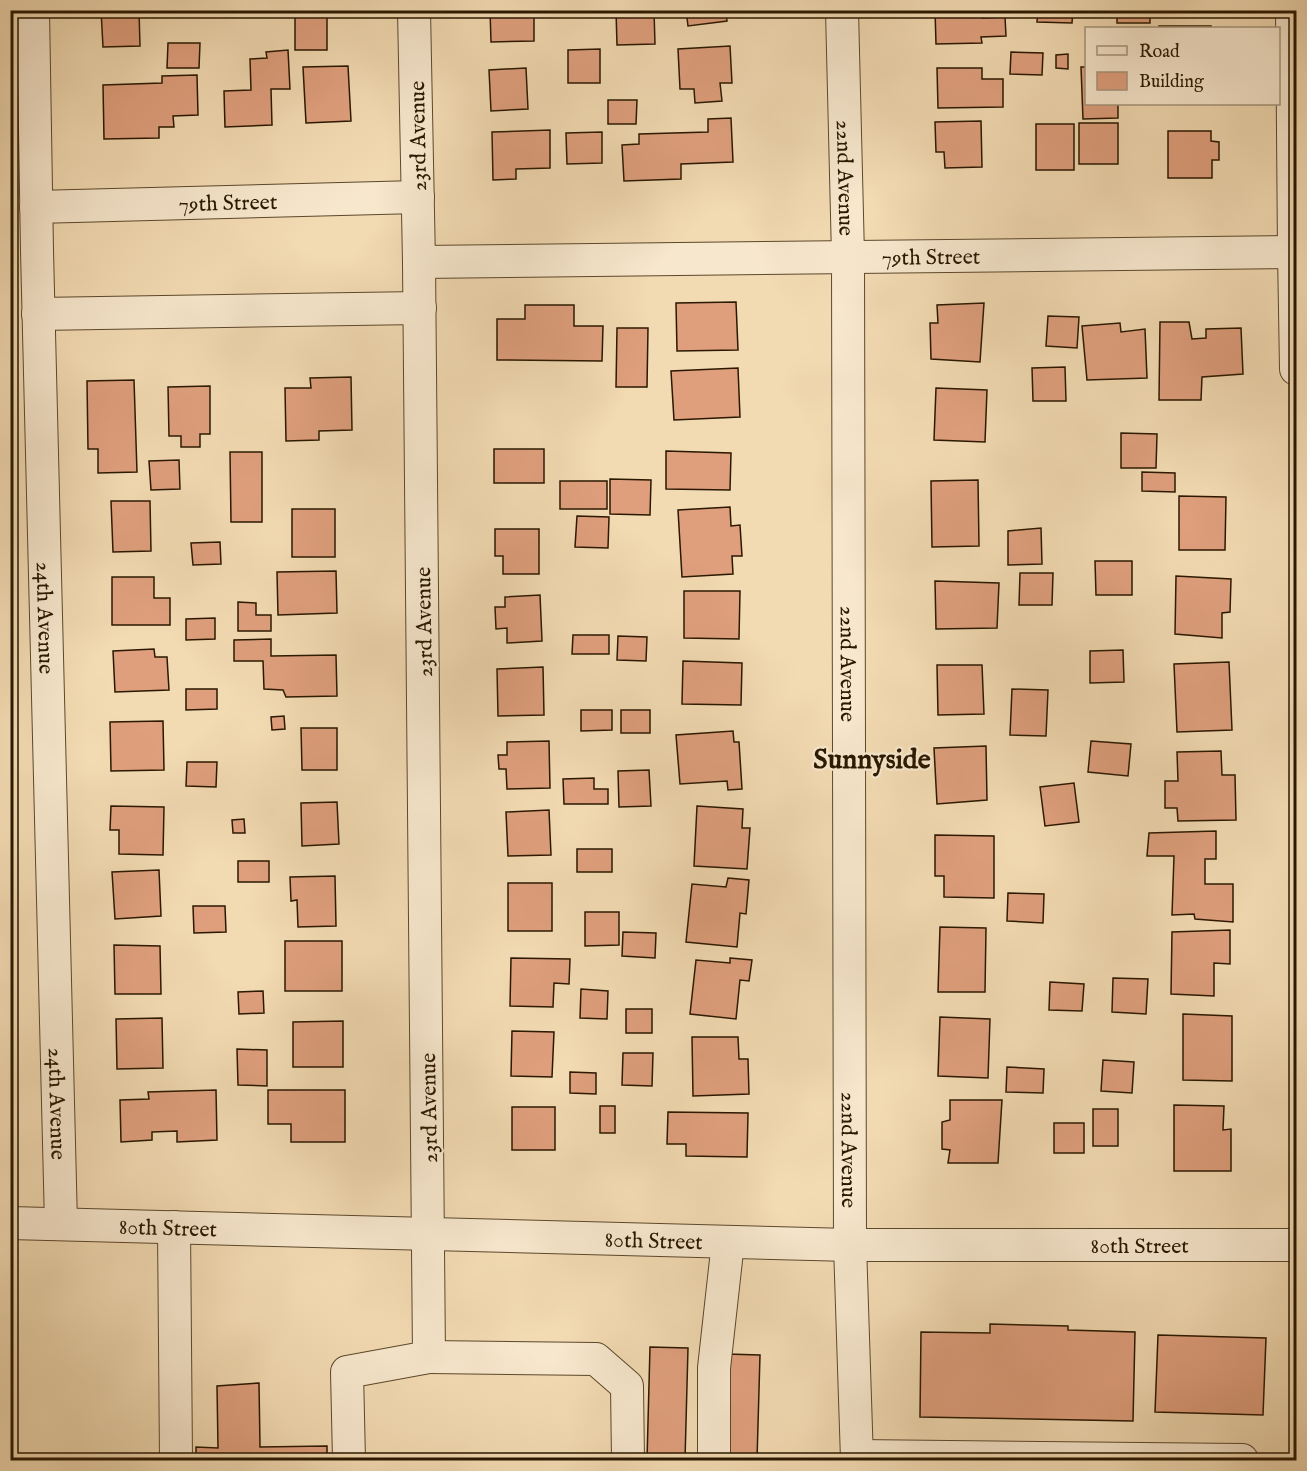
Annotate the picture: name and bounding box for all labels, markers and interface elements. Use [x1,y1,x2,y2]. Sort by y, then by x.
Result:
legend [1085,27,1280,105]
text: Road [1139,41,1180,64]
text: Building [1139,71,1204,94]
street label: 23rd Avenue [404,81,434,191]
street label: 22nd Avenue [829,120,860,236]
street label: 79th Street [178,189,278,219]
street label: 79th Street [881,244,981,273]
street label: 24th Avenue [29,561,59,674]
street label: 23rd Avenue [410,567,440,677]
street label: 22nd Avenue [833,606,861,722]
district label: Sunnyside [813,743,931,778]
street label: 24th Avenue [41,1047,71,1160]
street label: 23rd Avenue [415,1053,445,1163]
street label: 22nd Avenue [834,1092,862,1208]
street label: 80th Street [118,1214,218,1244]
street label: 80th Street [604,1227,704,1257]
street label: 80th Street [1091,1233,1189,1261]

